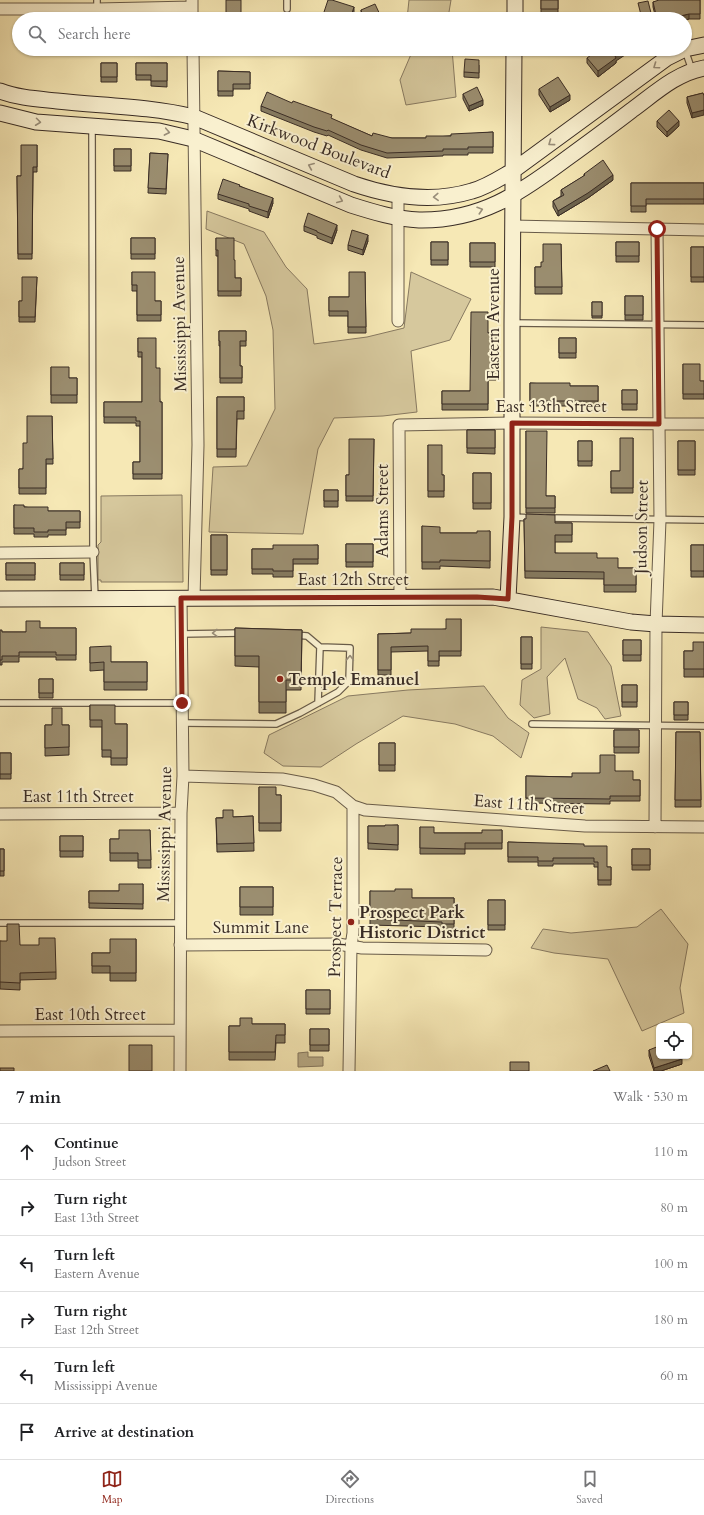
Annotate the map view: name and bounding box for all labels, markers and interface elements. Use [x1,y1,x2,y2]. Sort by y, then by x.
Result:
search box [12,12,692,56]
icon: search [26,23,48,45]
text: Search here [58,24,131,44]
one-way arrow [653,61,660,68]
street label: Kirkwood Boulevard [244,109,394,184]
one-way arrow [35,117,41,126]
one-way arrow [164,128,171,136]
one-way arrow [548,138,555,145]
one-way arrow [308,162,315,170]
one-way arrow [433,193,439,201]
one-way arrow [337,196,344,204]
one-way arrow [477,206,484,215]
route start [648,220,666,238]
street label: Mississippi Avenue [167,256,192,392]
street label: Eastern Avenue [482,268,505,380]
street label: East 13th Street [495,395,607,418]
street label: Adams Street [371,463,394,558]
street label: Judson Street [629,479,654,577]
street label: East 12th Street [297,568,409,591]
one-way arrow [212,629,218,637]
one-way arrow [346,655,354,661]
place label: Temple Emanuel [288,668,419,691]
marker: Temple Emanuel [275,674,285,684]
route end [173,694,191,712]
street label: Mississippi Avenue [152,766,177,902]
street label: East 11th Street [22,785,134,808]
street label: East 11th Street [473,789,586,820]
street label: Prospect Terrace [323,856,348,978]
place label: Prospect Park Historic District [359,901,485,944]
street label: Summit Lane [213,916,309,939]
marker: Prospect Park Historic District [346,917,356,927]
street label: East 10th Street [34,1003,146,1026]
map controls [656,1023,692,1059]
button: locate [656,1023,692,1059]
text: 7 min [16,1086,61,1109]
text: Walk · 530 m [613,1088,688,1106]
text: Continue [54,1133,119,1153]
icon: ahead [16,1141,38,1163]
text: 110 m [654,1143,688,1161]
text: Judson Street [54,1153,126,1171]
text: Turn right [54,1189,127,1209]
icon: right [16,1197,38,1219]
text: 80 m [660,1199,688,1217]
text: East 13th Street [54,1209,139,1227]
text: Turn left [54,1245,115,1265]
icon: left [16,1253,38,1275]
text: 100 m [654,1255,688,1273]
text: Eastern Avenue [54,1265,140,1283]
text: Turn right [54,1301,127,1321]
icon: right [16,1309,38,1331]
text: 180 m [654,1311,688,1329]
text: East 12th Street [54,1321,139,1339]
text: Turn left [54,1357,115,1377]
icon: left [16,1365,38,1387]
text: 60 m [660,1367,688,1385]
text: Mississippi Avenue [54,1377,158,1395]
icon: arrive [16,1421,38,1443]
text: Arrive at destination [54,1422,194,1442]
tab: Map [101,1468,123,1507]
tab: Directions [325,1468,374,1507]
tab: Saved [576,1468,603,1507]

